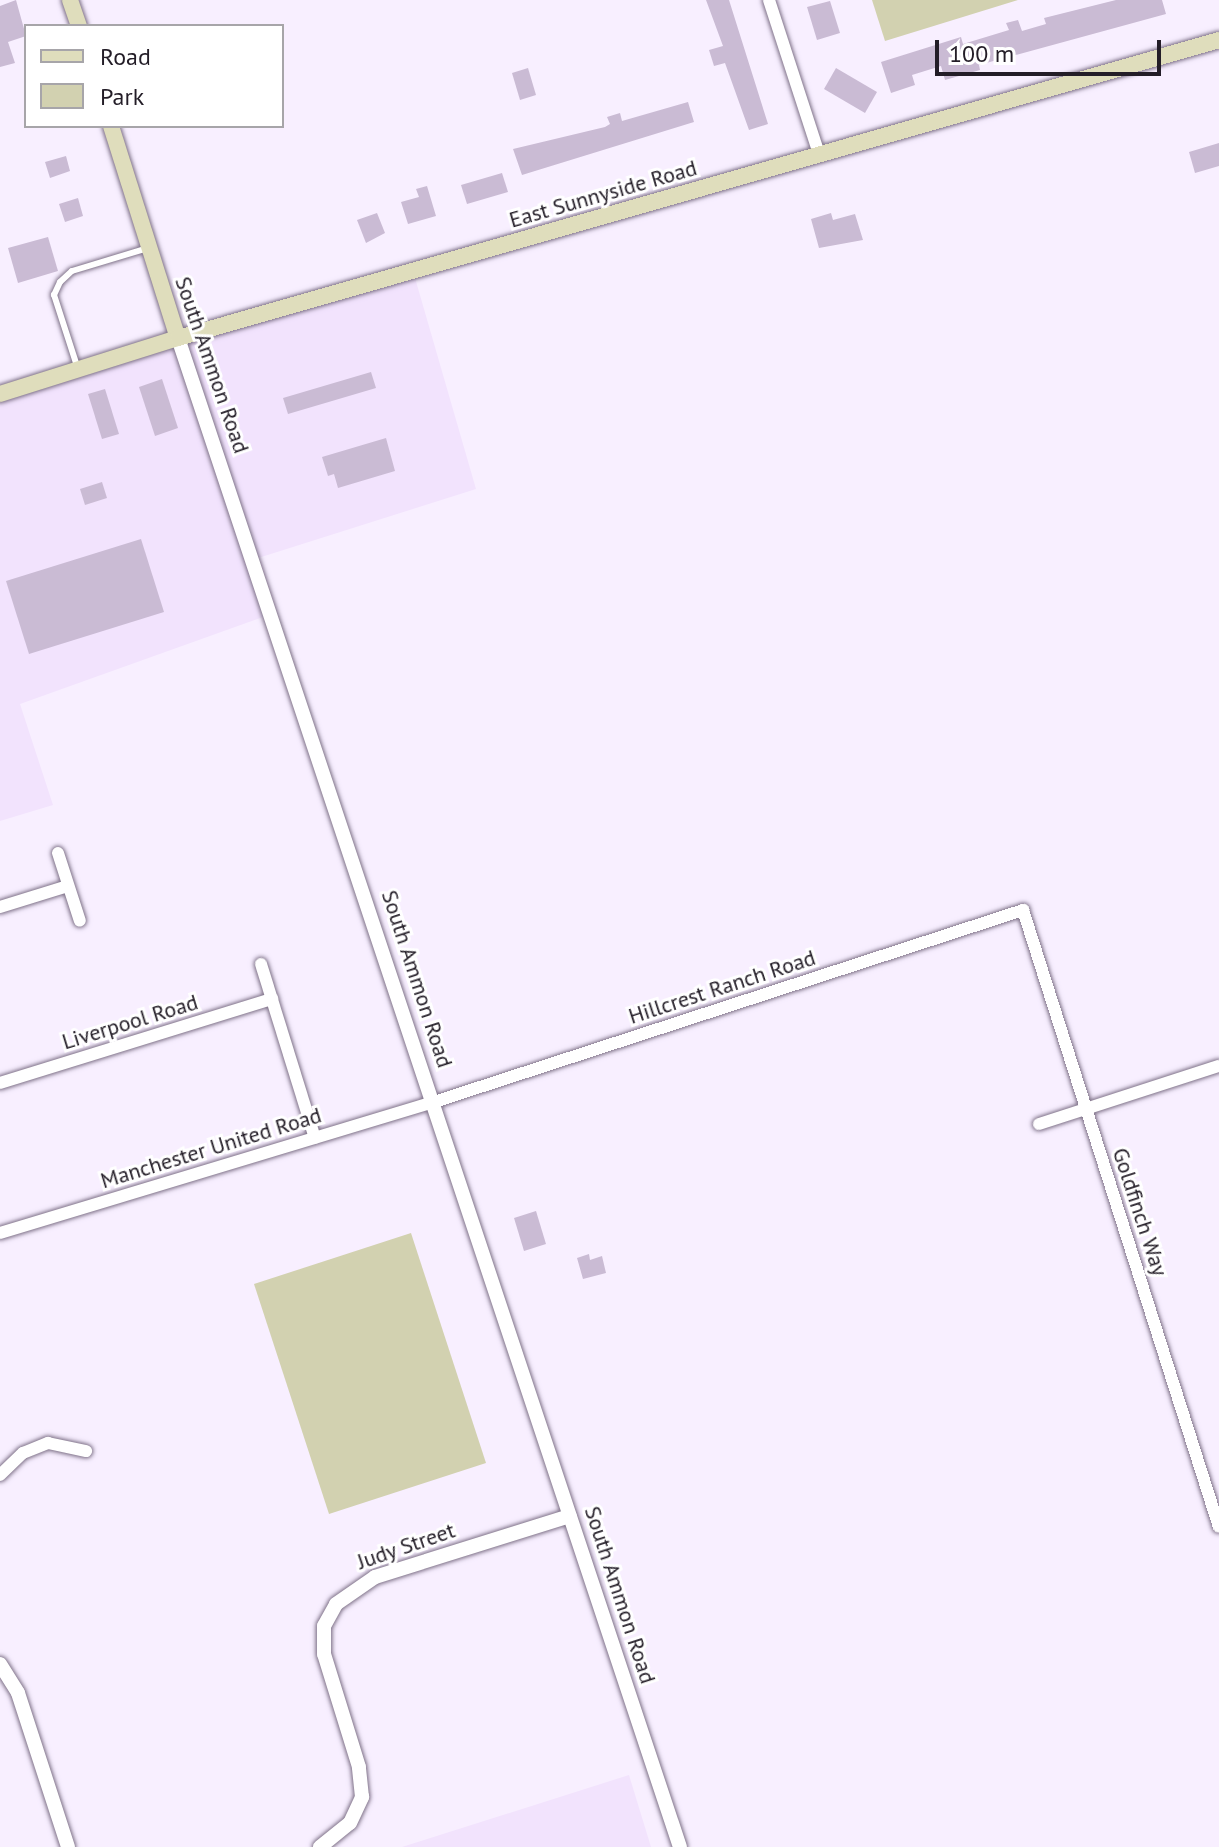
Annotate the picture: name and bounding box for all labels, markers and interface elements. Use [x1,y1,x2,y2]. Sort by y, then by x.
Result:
legend [24,24,284,128]
scale bar [939,24,1165,74]
text: 100 m [949,38,1014,69]
text: Road [100,41,151,72]
text: Park [100,81,144,112]
street label: East Sunnyside Road [506,155,700,233]
street label: South Ammon Road [169,273,255,457]
street label: South Ammon Road [376,887,458,1071]
street label: Hillcrest Ranch Road [625,944,819,1030]
street label: Liverpool Road [59,989,201,1055]
street label: Manchester United Road [97,1102,325,1194]
street label: Goldfinch Way [1107,1144,1173,1280]
street label: South Ammon Road [579,1503,661,1687]
street label: Judy Street [353,1517,459,1575]

